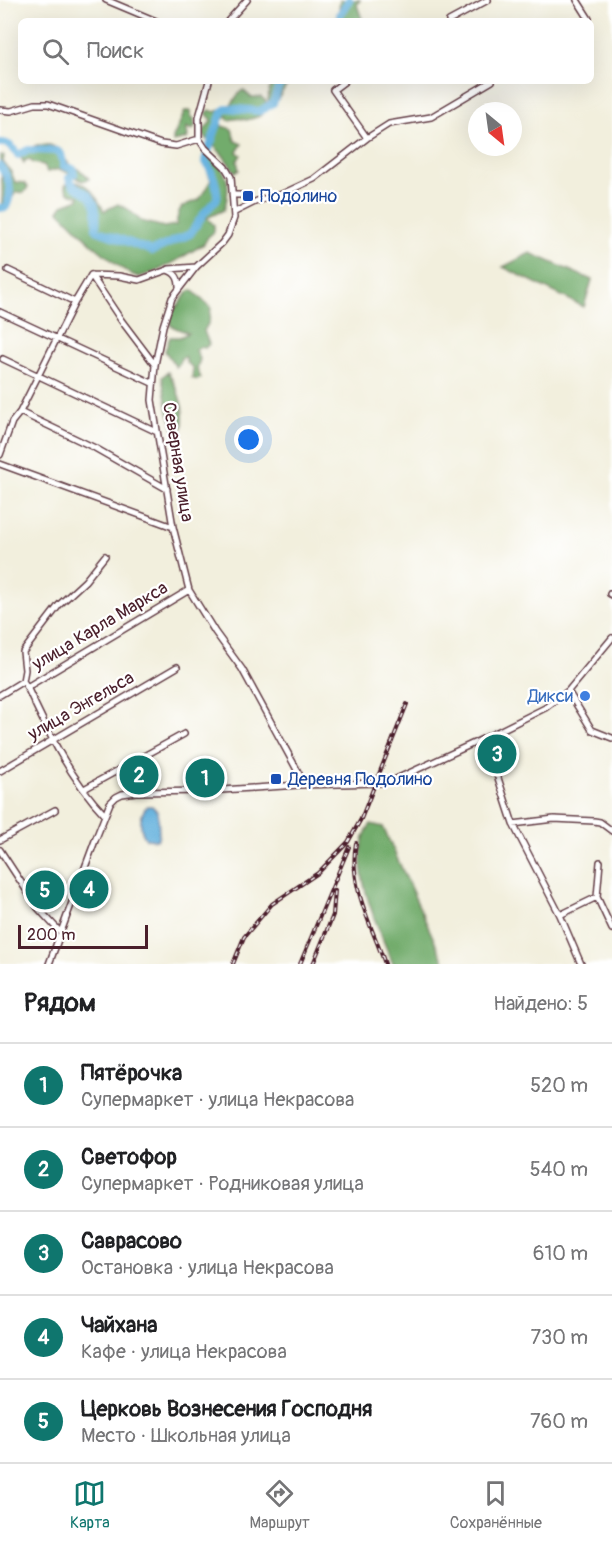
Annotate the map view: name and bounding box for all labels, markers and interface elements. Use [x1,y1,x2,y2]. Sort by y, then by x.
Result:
search box [18,18,594,84]
icon: search [39,35,72,68]
text: Поиск [87,37,144,65]
north arrow [468,102,522,156]
place label: Подолино [260,185,337,208]
marker: Подолино [241,189,255,203]
street label: Северная улица [157,401,199,523]
your location [234,425,263,454]
street label: улица Карла Маркса [27,576,172,676]
street label: улица Энгельса [23,666,138,746]
place label: Дикси [527,685,573,708]
marker: Дикси [578,689,592,703]
pin: 3 [478,732,516,777]
pin: 2 [120,752,158,798]
pin: 1 [186,756,224,800]
place label: Деревня Подолино [287,768,433,791]
marker: Деревня Подолино [269,772,283,786]
pin: 4 [70,866,109,912]
pin: 5 [26,868,64,912]
scale bar [18,922,148,950]
text: 200 m [27,925,75,945]
text: Рядом [24,987,96,1019]
text: Найдено: 5 [493,991,588,1016]
text: Пятёрочка [81,1059,182,1087]
text: 1 [40,1073,47,1098]
text: 520 m [530,1073,588,1098]
text: Супермаркет · улица Некрасова [81,1087,354,1112]
text: Светофор [81,1143,177,1171]
text: 2 [38,1157,49,1182]
text: 540 m [530,1157,588,1182]
text: Супермаркет · Родниковая улица [81,1171,364,1196]
text: Саврасово [81,1227,182,1255]
text: 3 [38,1241,49,1266]
text: 610 m [533,1241,588,1266]
text: Остановка · улица Некрасова [81,1255,334,1280]
text: Чайхана [81,1311,157,1339]
text: 4 [38,1325,49,1350]
text: 730 m [531,1325,588,1350]
text: Кафе · улица Некрасова [81,1339,287,1364]
text: Церковь Вознесения Господня [81,1395,372,1423]
text: 5 [38,1409,49,1434]
text: 760 m [530,1409,588,1434]
text: Место · Школьная улица [81,1423,291,1448]
tab: Карта [70,1477,110,1533]
tab: Маршрут [250,1477,310,1533]
tab: Сохранённые [450,1477,542,1533]

